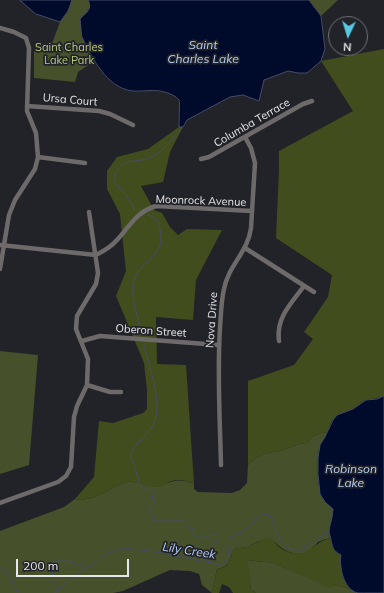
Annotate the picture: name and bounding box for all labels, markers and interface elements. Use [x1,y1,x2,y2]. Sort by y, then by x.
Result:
north arrow [328,16,368,56]
water label: Saint Charles Lake [167,38,239,66]
text: N [343,40,352,54]
park label: Saint Charles Lake Park [35,41,103,67]
street label: Ursa Court [42,91,98,109]
street label: Columba Terrace [212,96,292,150]
street label: Moonrock Avenue [155,193,247,209]
street label: Nova Drive [203,292,221,348]
street label: Oberon Street [115,322,187,340]
water label: Robinson Lake [325,462,377,490]
water label: Lily Creek [161,540,217,562]
scale bar [18,551,131,577]
text: 200 m [23,558,58,573]

